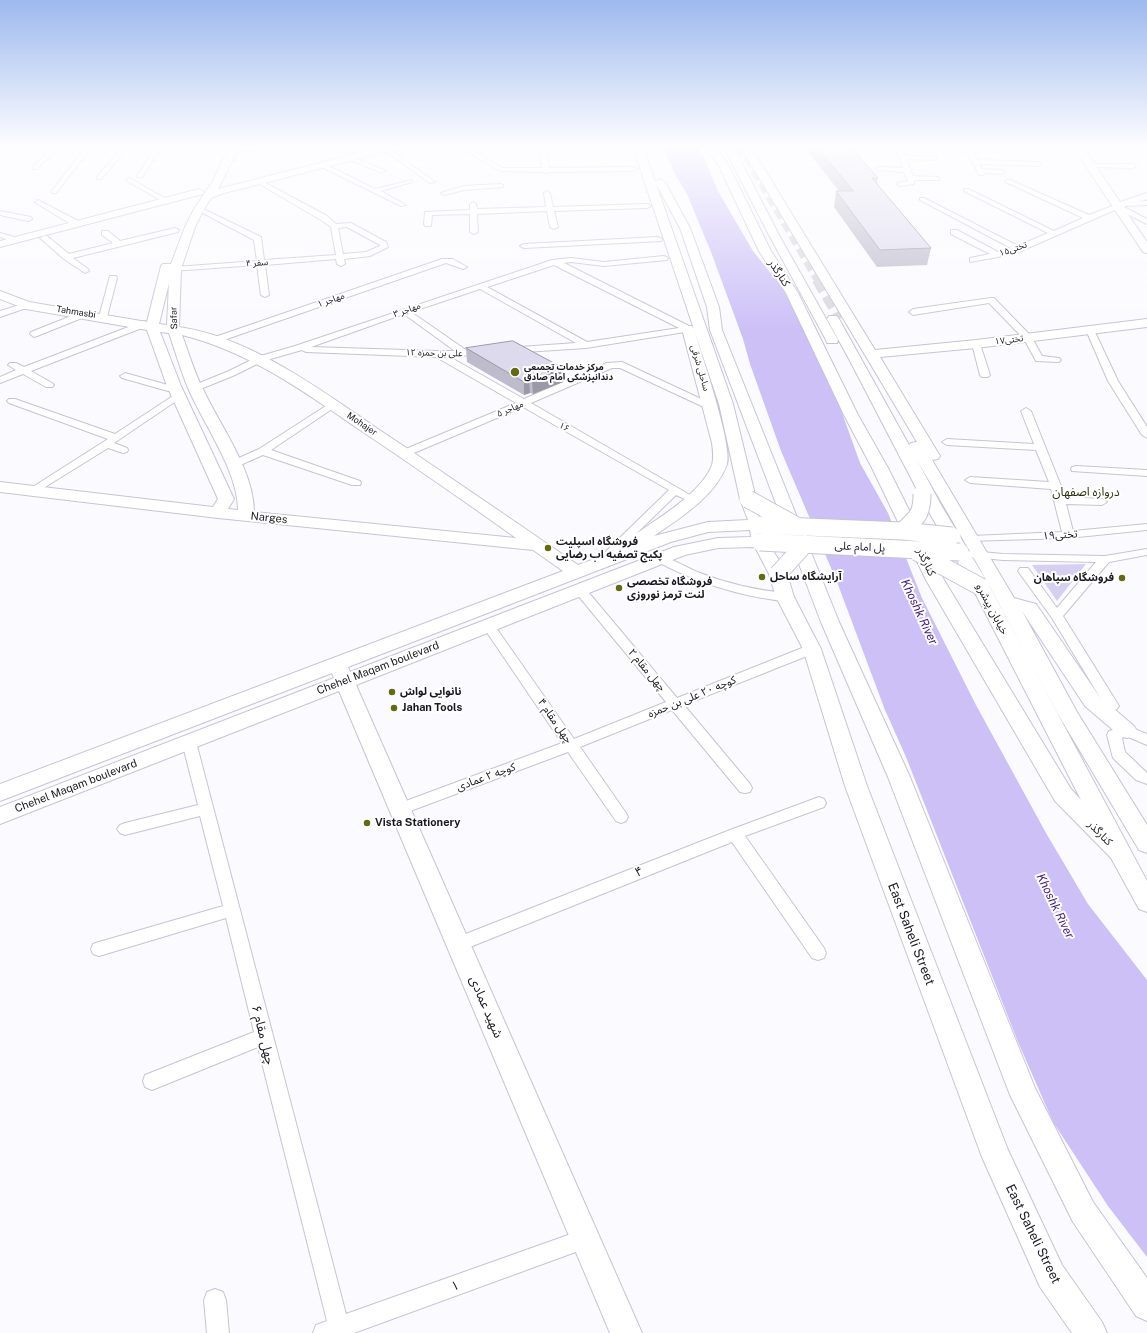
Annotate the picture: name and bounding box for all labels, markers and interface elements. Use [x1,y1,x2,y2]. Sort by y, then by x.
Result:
street label: تختی۱۵ [998,239,1028,259]
street label: ۴ سفر [245,257,269,269]
street label: کنارگذر [765,257,793,289]
street label: ۱ مهاجر [316,290,346,310]
street label: ۳ مهاجر [392,300,422,320]
street label: Tahmasbi [55,304,97,320]
street label: Safar [168,306,180,330]
street label: تختی۱۷ [994,333,1024,347]
street label: ساحلی شرقی [688,344,712,392]
street label: ۱۲ علی بن حمزه [405,347,463,359]
place label: مرکز خدمات تجمیعی دندانپزشکی امام صادق [524,362,613,383]
marker: مرکز خدمات تجمیعی دندانپزشکی امام صادق [509,366,521,378]
street label: ۵ مهاجر [495,399,525,419]
street label: Mohajer [345,410,379,438]
street label: ۱۶ [557,420,571,434]
district label: دروازه اصفهان [1052,485,1120,499]
street label: Narges [250,510,288,526]
street label: تختی۱۹ [1042,527,1078,543]
place label: فروشگاه اسپلیت پکیج تصفیه اب رضایی [556,535,662,561]
street label: پل امام علی [834,539,886,555]
marker: فروشگاه اسپلیت پکیج تصفیه اب رضایی [543,543,553,553]
street label: کنارگذر [914,546,938,578]
place label: آرایشگاه ساحل [770,570,842,584]
place label: فروشگاه سپاهان [1034,571,1114,585]
marker: آرایشگاه ساحل [757,572,767,582]
marker: فروشگاه سپاهان [1117,573,1127,583]
place label: فروشگاه تخصصی لنت ترمز نوروزی [627,575,712,601]
water label: Khoshk River [898,577,940,647]
street label: خیابان پیشرو [973,581,1011,637]
marker: فروشگاه تخصصی لنت ترمز نوروزی [614,583,624,593]
street label: Chehel Maqam boulevard [315,639,441,697]
street label: چهل مقام ۲ [625,646,669,694]
street label: کوچه ۲۰ علی بن حمزه [646,673,738,721]
place label: نانوایی لواش [400,685,462,699]
marker: نانوایی لواش [387,687,397,697]
street label: چهل مقام ۴ [535,696,575,746]
place label: Jahan Tools [402,701,462,715]
marker: Jahan Tools [389,703,399,713]
street label: Chehel Maqam boulevard [13,757,139,815]
street label: کوچه ۲ عمادی [455,760,517,794]
place label: Vista Stationery [375,816,460,830]
marker: Vista Stationery [362,818,372,828]
street label: کنارگذر [1085,818,1115,848]
street label: ۴ [633,863,645,881]
water label: Khoshk River [1033,871,1077,941]
street label: East Saheli Street [884,880,938,988]
street label: شهید عمادی [466,974,506,1040]
street label: چهل مقام ۶ [248,1004,278,1066]
street label: East Saheli Street [1002,1182,1064,1286]
street label: ۱ [449,1277,461,1295]

